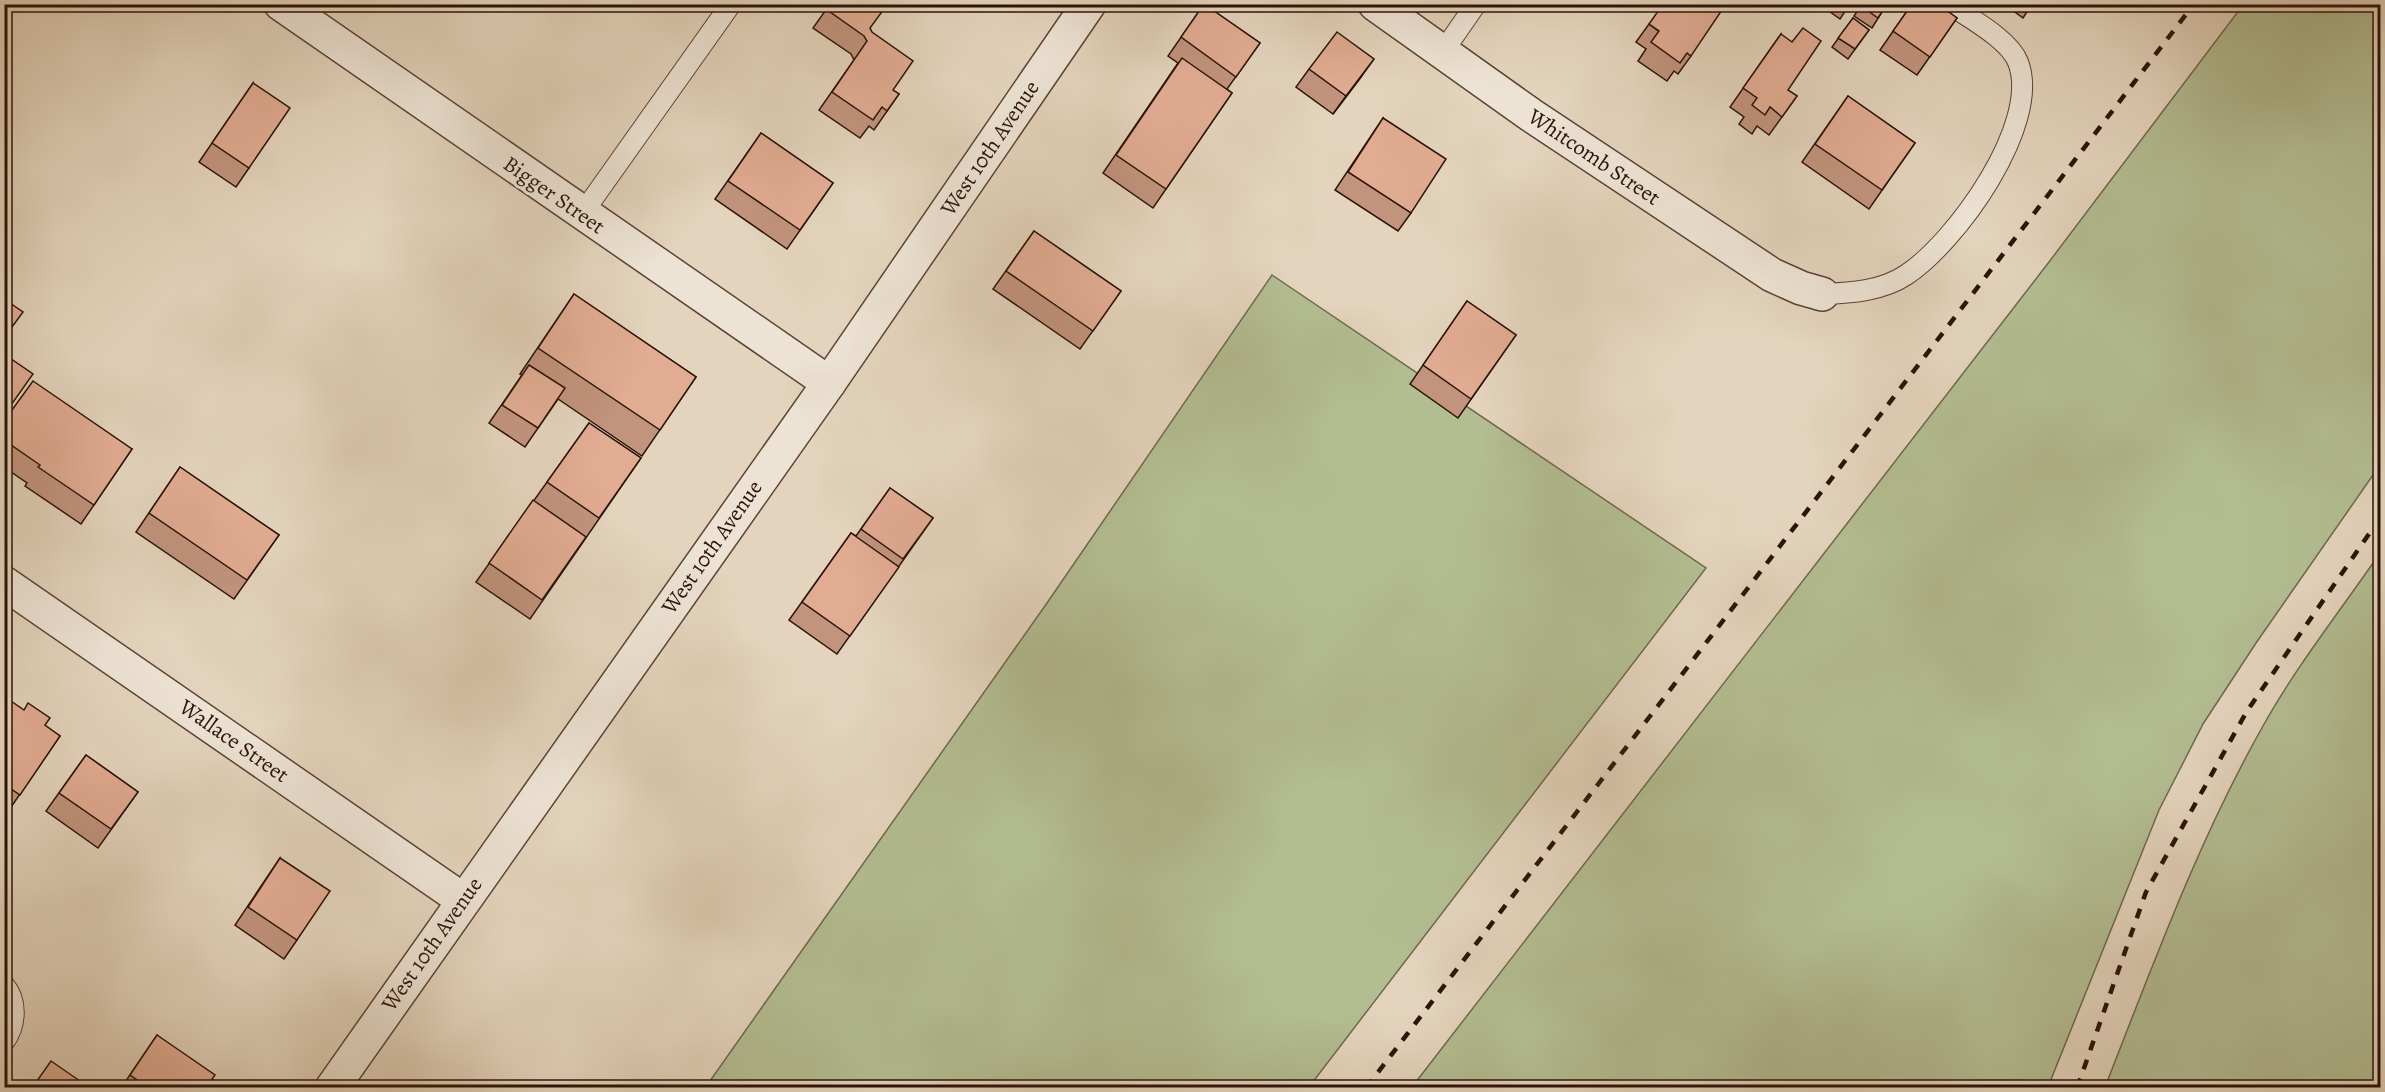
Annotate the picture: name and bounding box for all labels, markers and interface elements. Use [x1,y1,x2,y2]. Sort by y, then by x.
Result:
street label: West 10th Avenue [933,74,1046,222]
street label: Whitcomb Street [1521,101,1666,212]
street label: Bigger Street [497,149,611,241]
street label: West 10th Avenue [654,474,769,621]
street label: Wallace Street [172,692,295,790]
street label: West 10th Avenue [374,871,489,1018]

